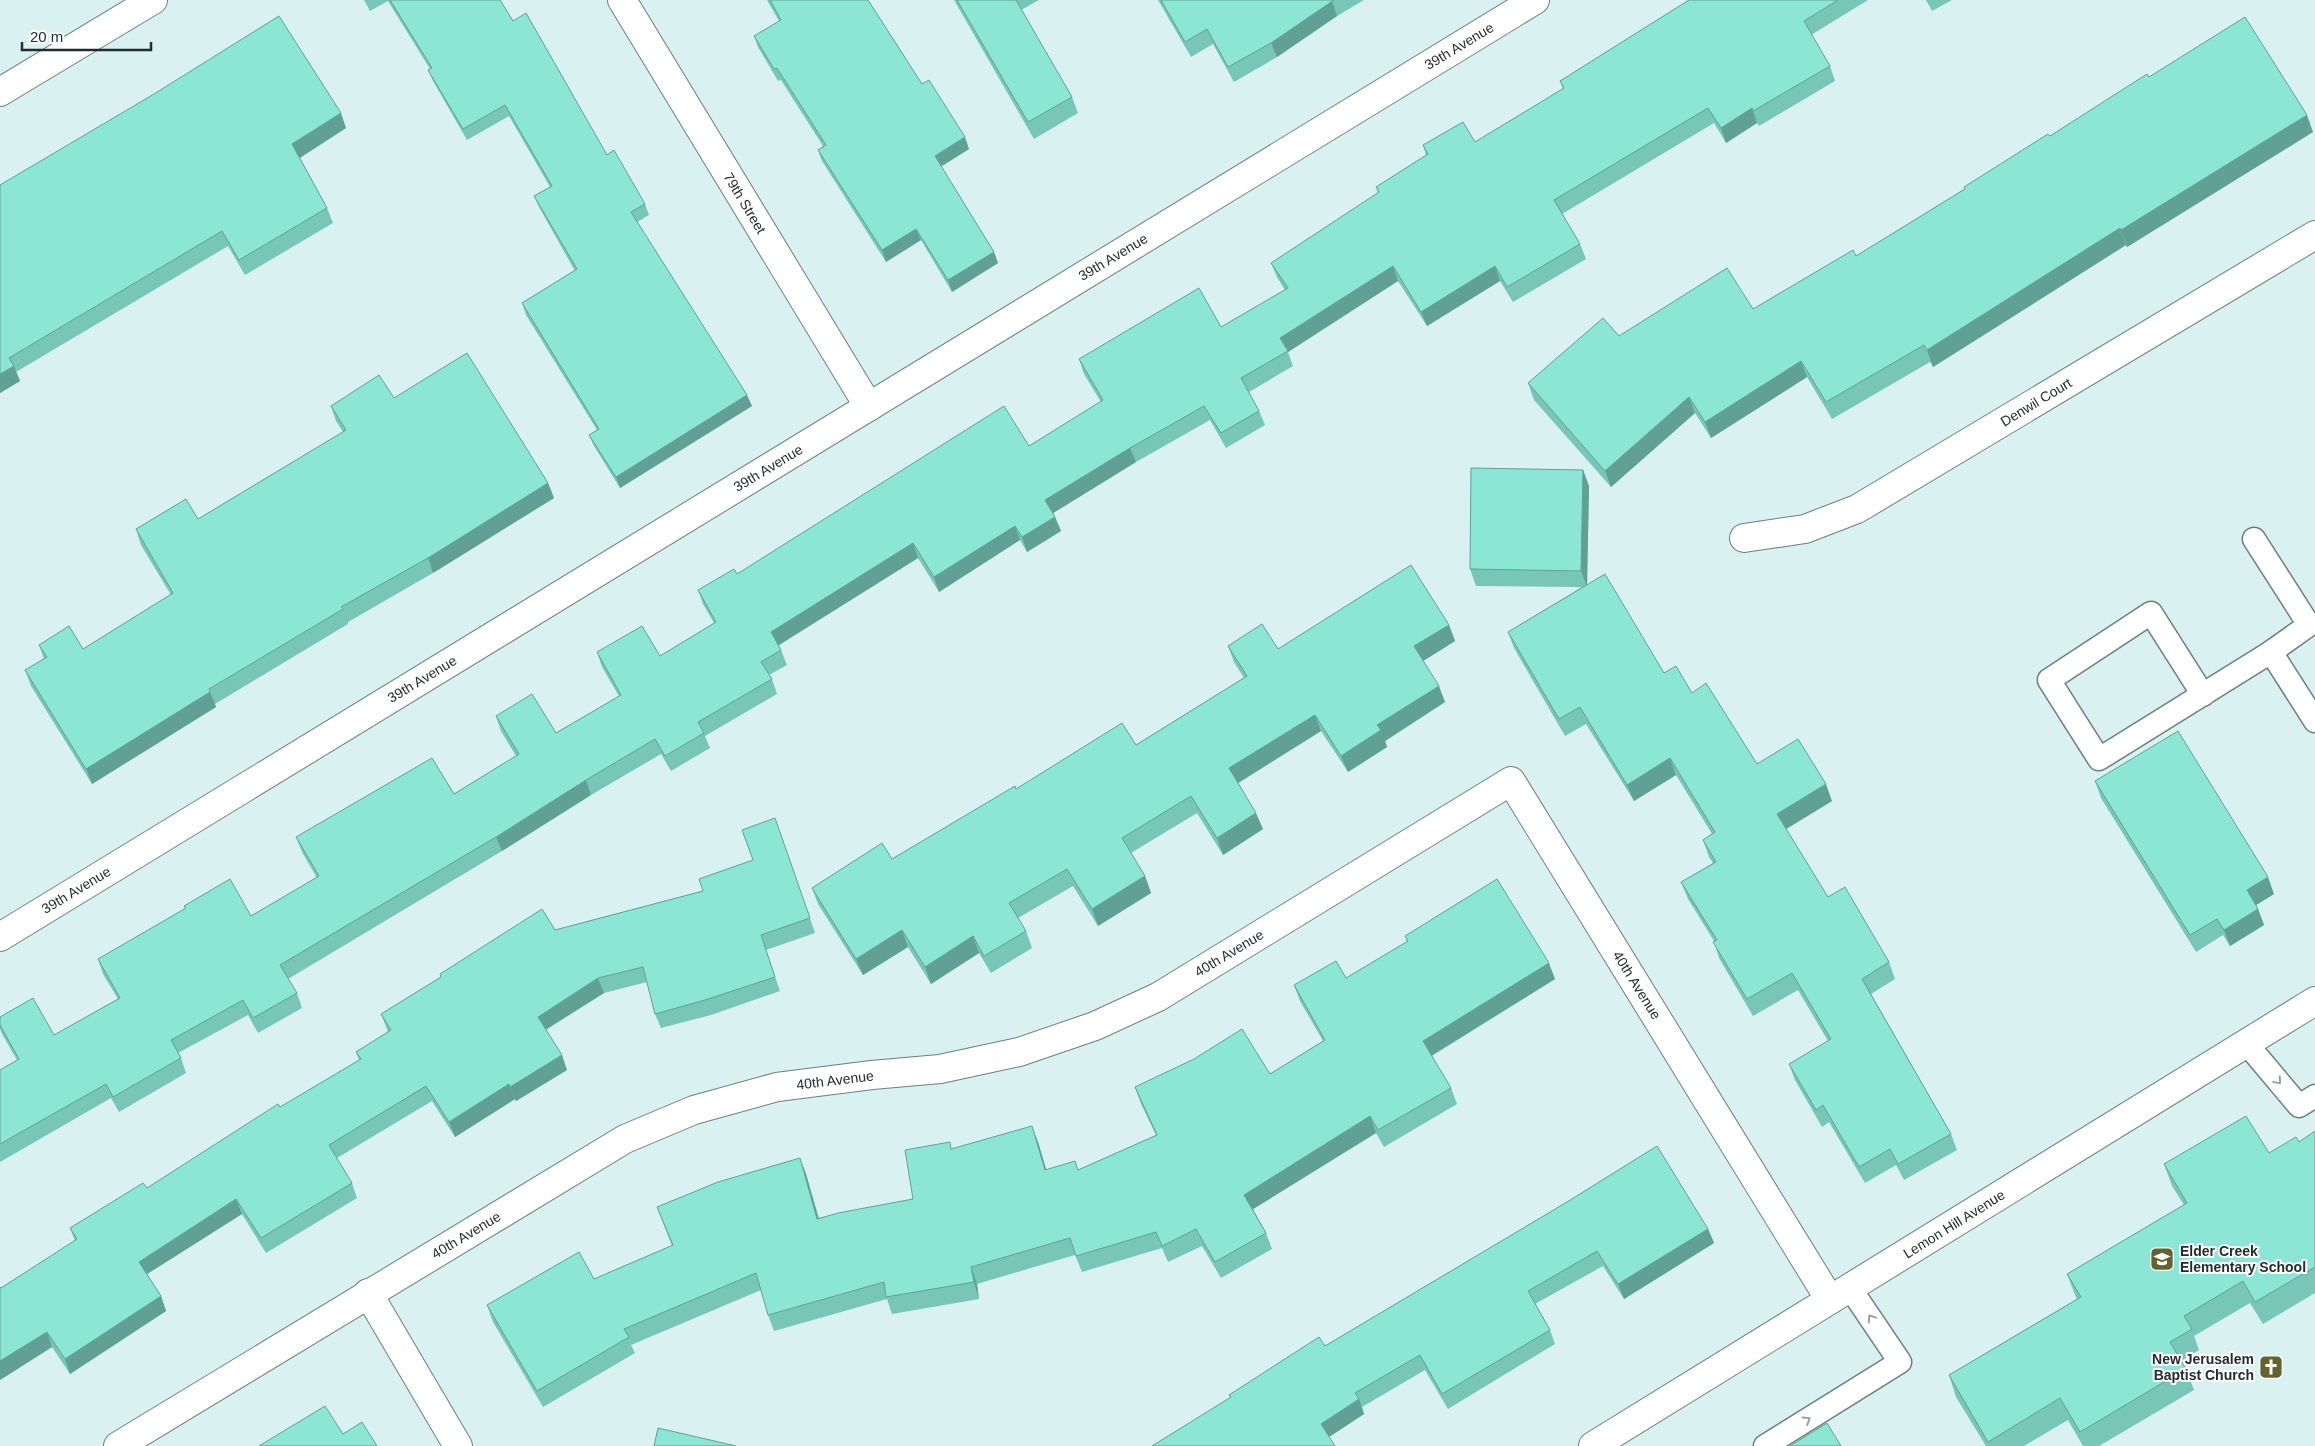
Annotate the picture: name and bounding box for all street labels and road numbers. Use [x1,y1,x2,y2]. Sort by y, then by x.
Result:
street label: 39th Avenue [1422,19,1497,73]
street label: 79th Street [721,170,770,237]
street label: 39th Avenue [1076,230,1151,284]
street label: Denwil Court [1998,374,2075,429]
street label: 39th Avenue [731,441,806,495]
street label: 39th Avenue [385,652,460,706]
street label: 39th Avenue [39,863,114,917]
street label: 40th Avenue [1192,926,1267,980]
street label: 40th Avenue [1610,948,1664,1022]
street label: 40th Avenue [796,1067,875,1093]
street label: Lemon Hill Avenue [1900,1186,2008,1262]
street label: 40th Avenue [429,1208,504,1262]

